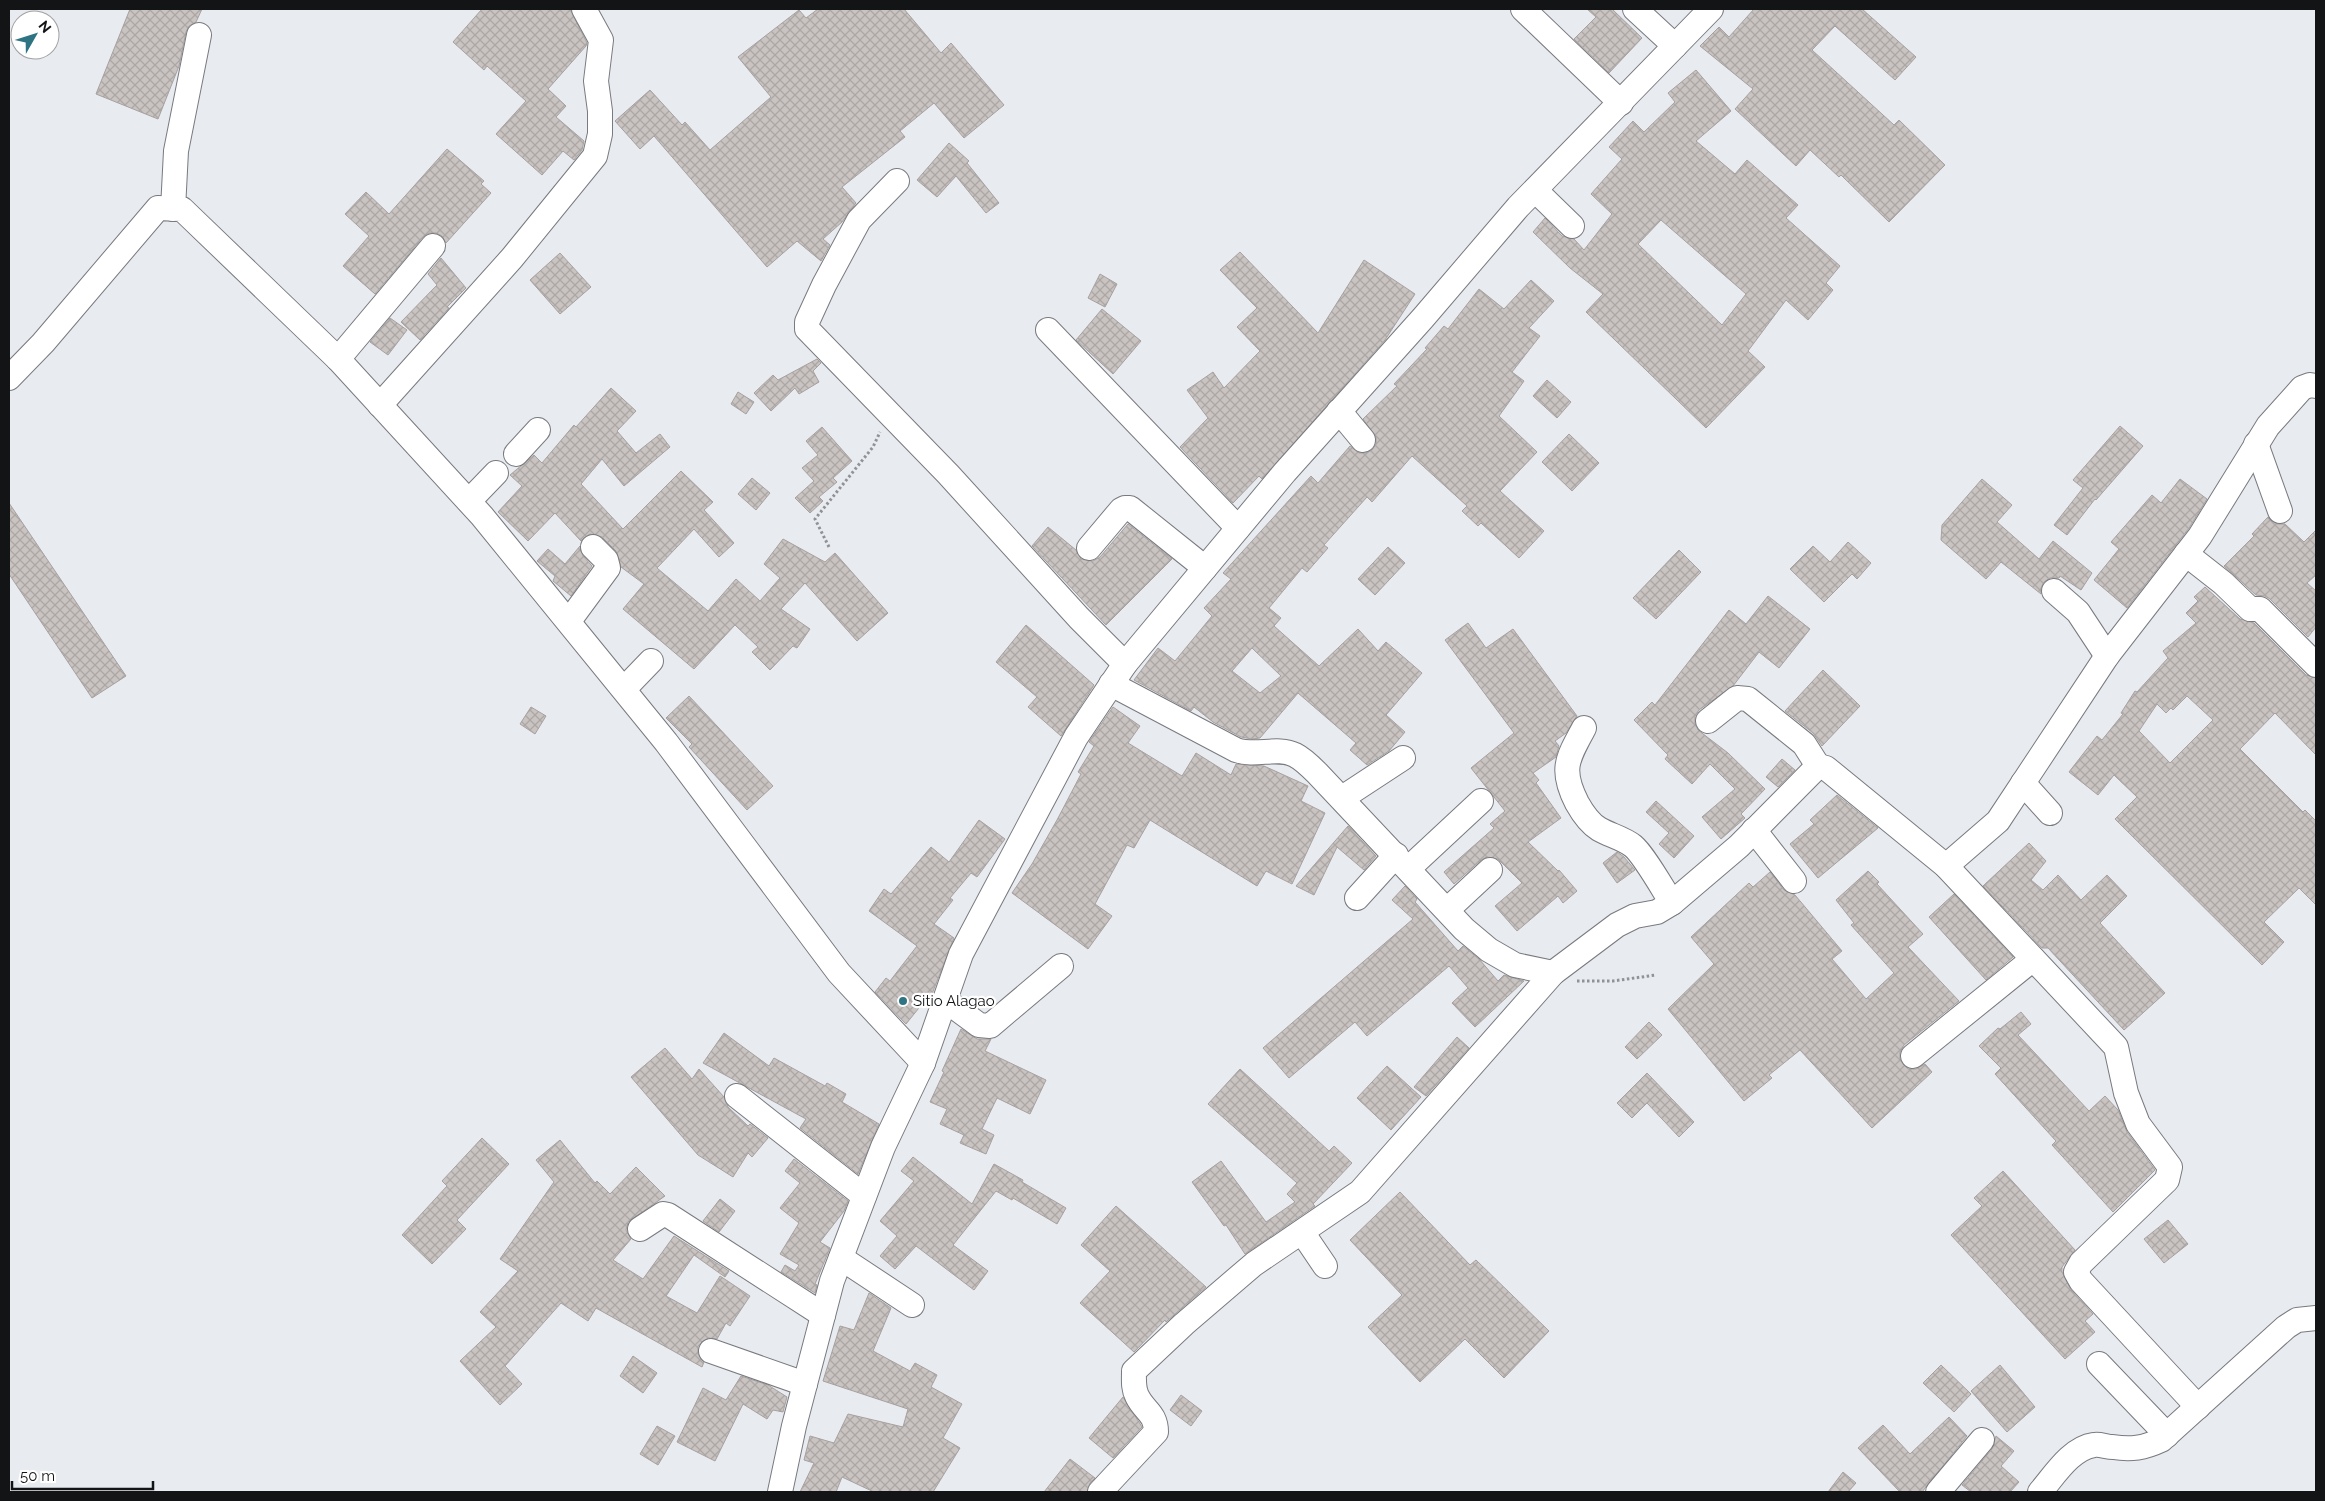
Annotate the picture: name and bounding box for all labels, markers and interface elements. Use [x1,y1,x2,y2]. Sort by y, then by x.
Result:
north arrow [10,10,60,60]
text: N [36,18,55,36]
place label: Sitio Alagao [913,992,995,1010]
marker: Sitio Alagao [897,995,909,1007]
scale bar [12,1458,154,1490]
text: 50 m [20,1467,55,1485]

